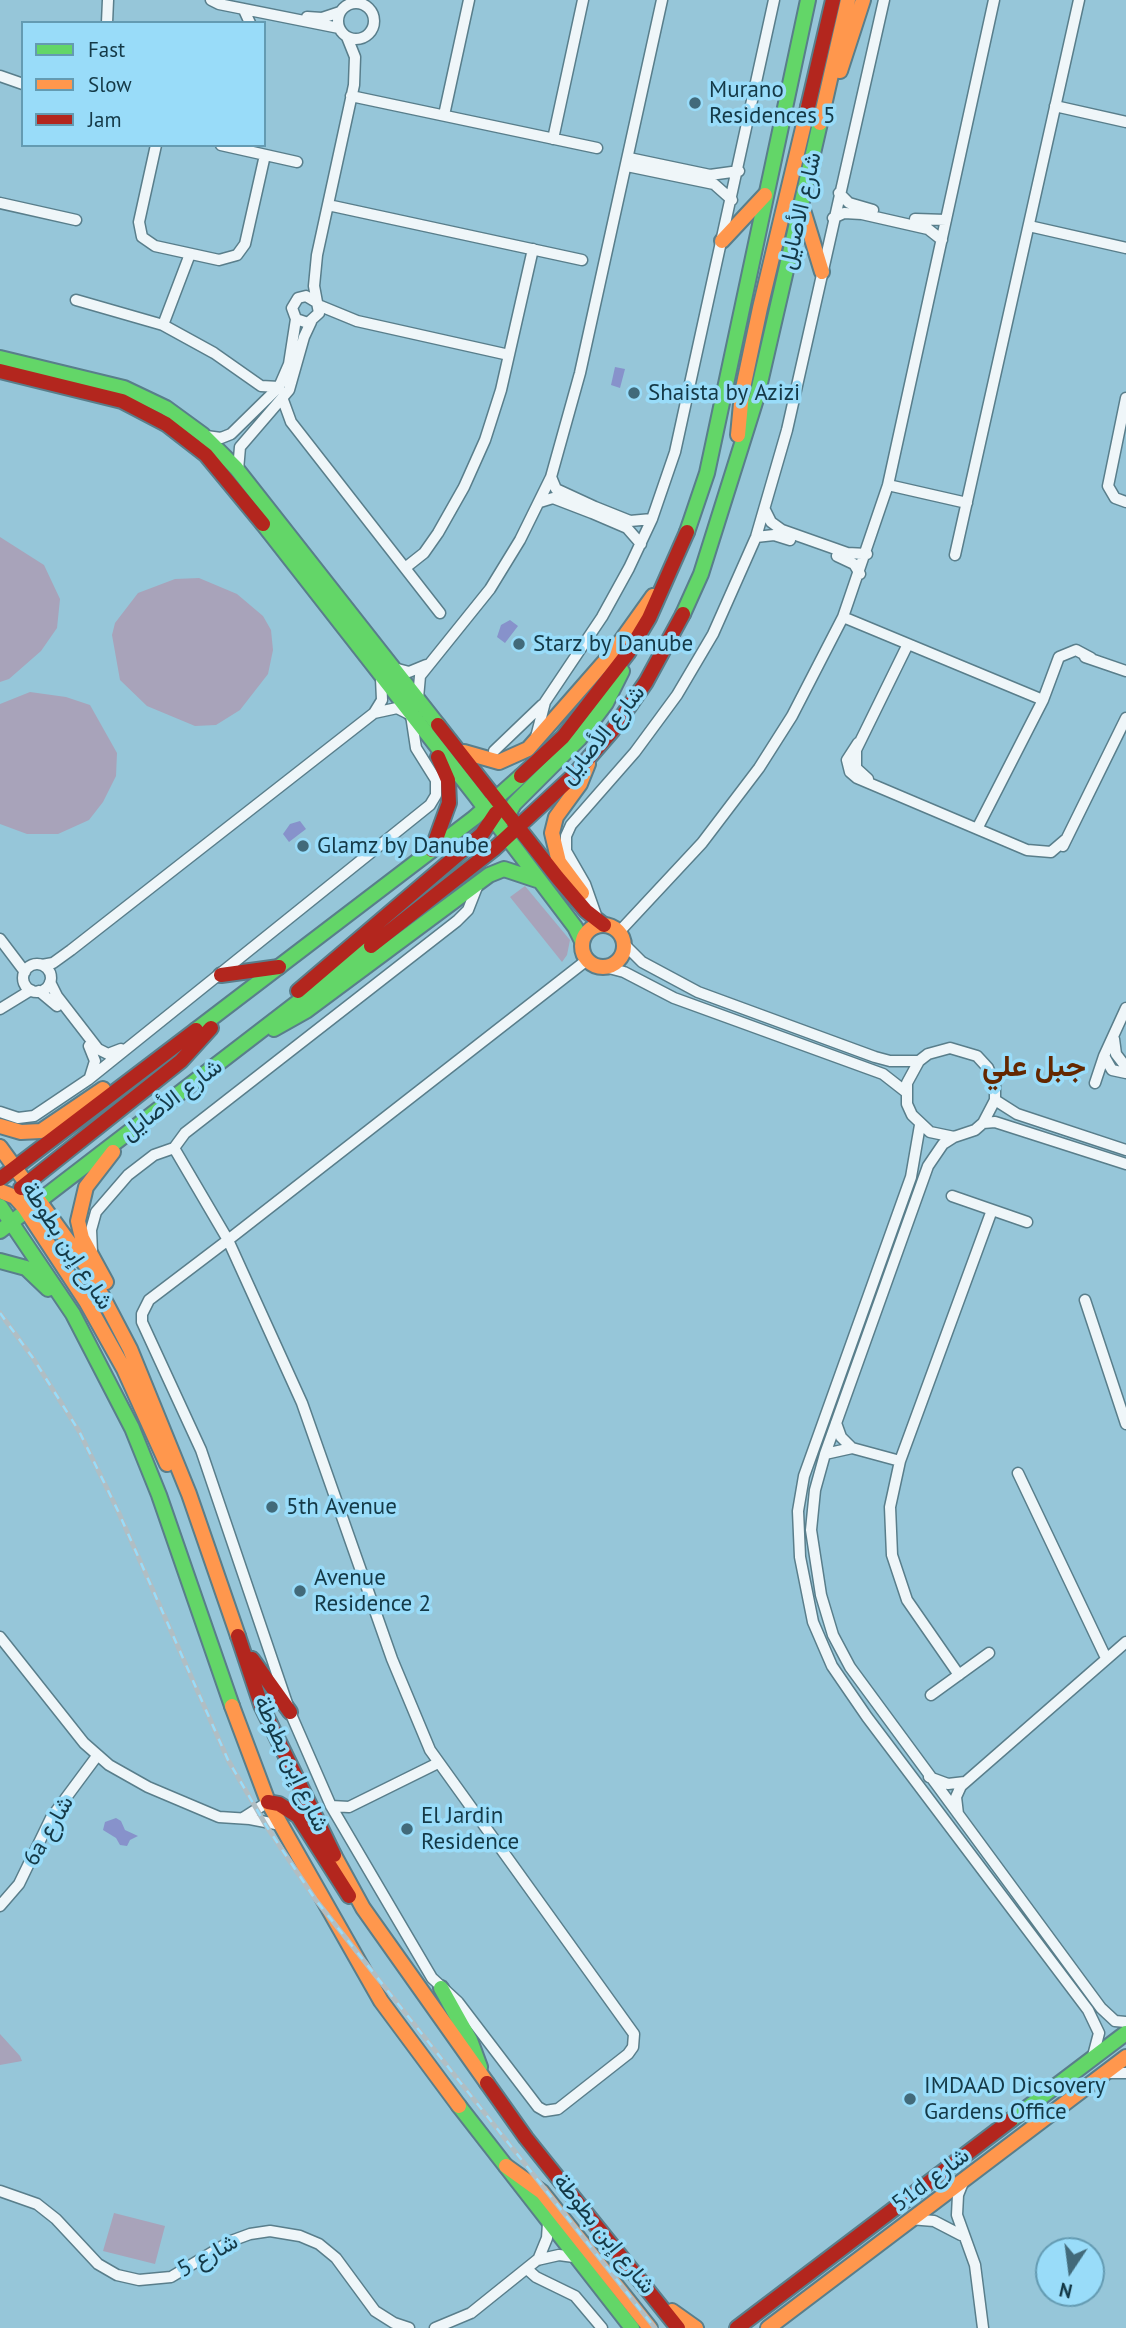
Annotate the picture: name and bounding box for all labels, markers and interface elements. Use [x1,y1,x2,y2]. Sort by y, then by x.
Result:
legend [21,21,266,147]
text: Fast [88,36,125,63]
text: Slow [88,71,132,98]
place label: Murano Residences 5 [709,76,836,130]
marker: Murano Residences 5 [687,95,703,111]
text: Jam [88,106,122,133]
street label: شارع الأصايل [774,150,828,272]
place label: Shaista by Azizi [648,379,800,407]
marker: Shaista by Azizi [626,385,642,401]
place label: Starz by Danube [533,630,693,658]
marker: Starz by Danube [511,636,527,652]
street label: شارع الأصايل [555,680,651,790]
place label: Glamz by Danube [317,832,489,860]
marker: Glamz by Danube [295,838,311,854]
district label: جبل علي [982,1049,1086,1085]
street label: شارع الأصايل [116,1053,228,1147]
street label: شارع إبن بطوطة [15,1177,119,1315]
place label: 5th Avenue [286,1493,397,1521]
marker: 5th Avenue [264,1499,280,1515]
place label: Avenue Residence 2 [314,1564,431,1618]
marker: Avenue Residence 2 [292,1583,308,1599]
street label: شارع إبن بطوطة [247,1692,335,1836]
street label: 6a شارع [18,1791,80,1871]
place label: El Jardin Residence [421,1802,519,1856]
marker: El Jardin Residence [399,1821,415,1837]
place label: IMDAAD Dicsovery Gardens Office [924,2072,1106,2126]
marker: IMDAAD Dicsovery Gardens Office [902,2091,918,2107]
street label: 51d شارع [887,2142,975,2218]
street label: شارع إبن بطوطة [547,2168,661,2300]
street label: شارع 5 [173,2228,243,2284]
north arrow [1035,2237,1105,2307]
text: N [1057,2277,1075,2304]

